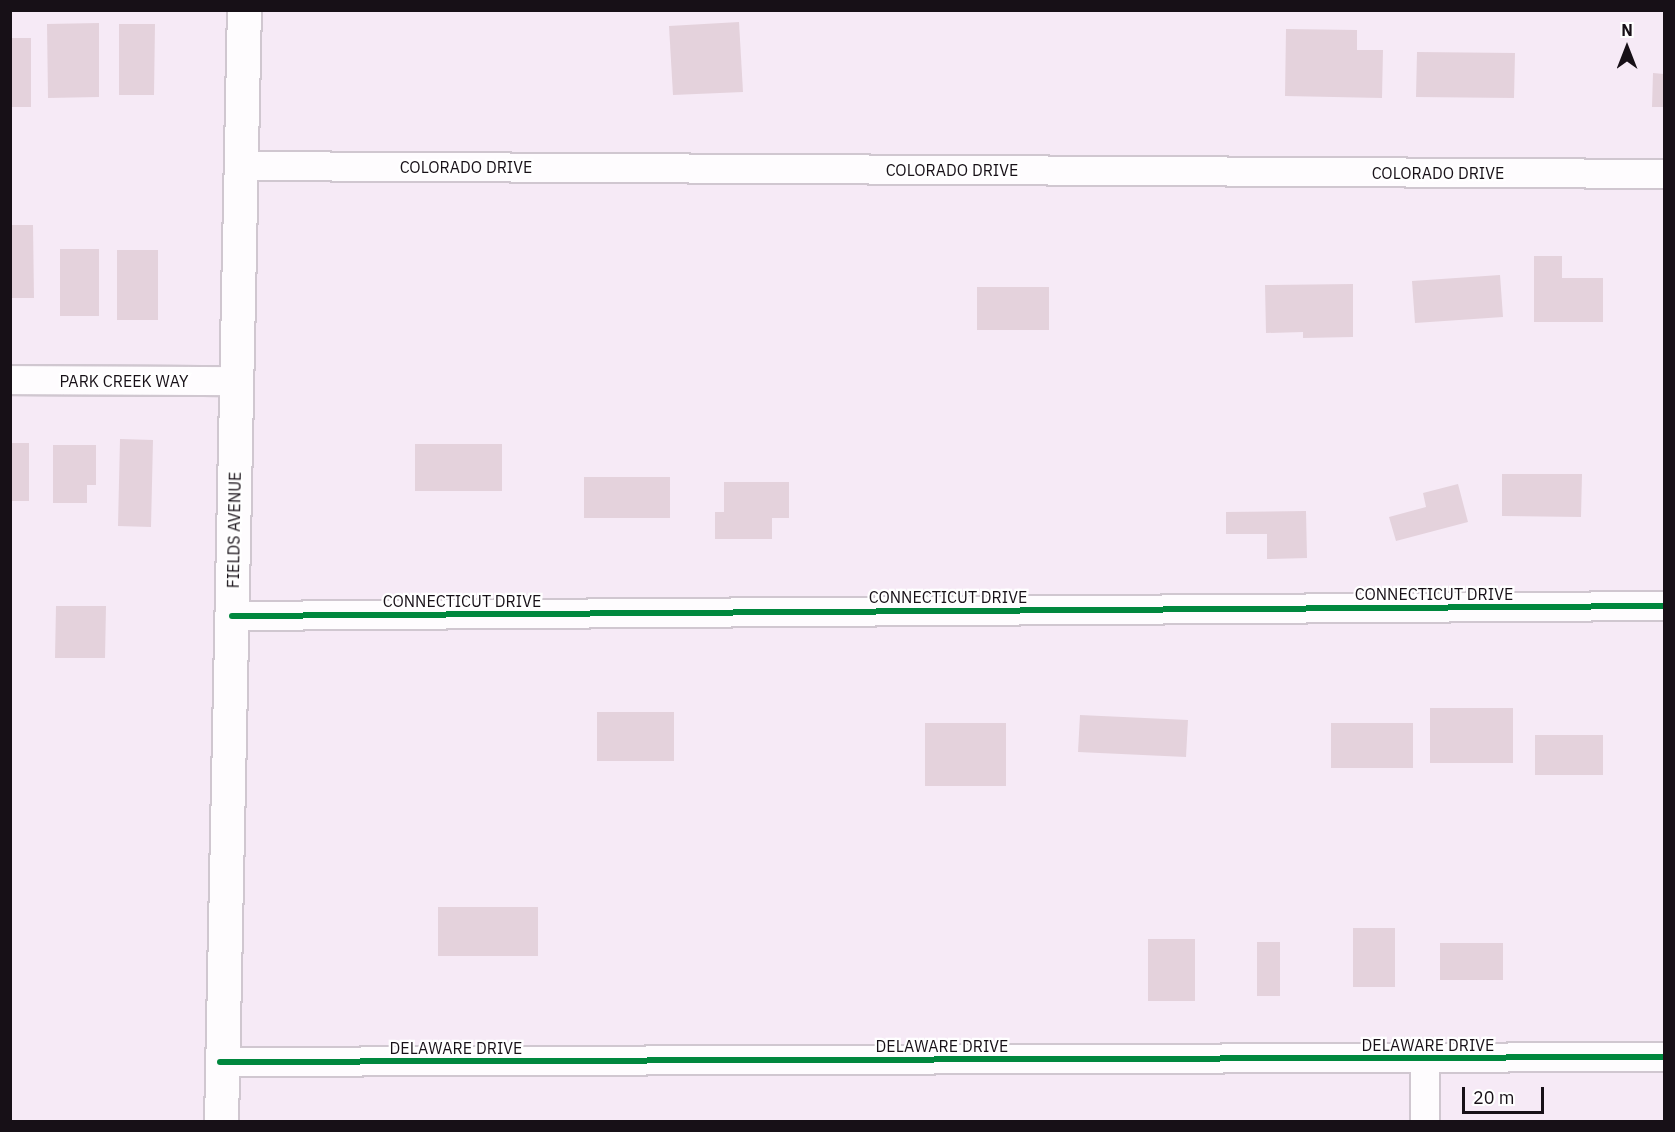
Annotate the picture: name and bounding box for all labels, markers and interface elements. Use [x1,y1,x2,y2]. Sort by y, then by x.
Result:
north arrow [1597,18,1657,78]
text: N [1621,20,1633,40]
street label: COLORADO DRIVE [400,157,532,177]
street label: COLORADO DRIVE [886,160,1018,180]
street label: COLORADO DRIVE [1372,163,1504,183]
street label: PARK CREEK WAY [59,371,189,391]
street label: FIELDS AVENUE [223,472,245,588]
street label: CONNECTICUT DRIVE [1355,584,1513,604]
street label: CONNECTICUT DRIVE [869,587,1027,607]
street label: CONNECTICUT DRIVE [383,591,541,611]
street label: DELAWARE DRIVE [1362,1035,1494,1055]
street label: DELAWARE DRIVE [876,1036,1008,1056]
street label: DELAWARE DRIVE [390,1038,522,1058]
scale bar [1465,1075,1548,1113]
text: 20 m [1473,1086,1515,1109]

